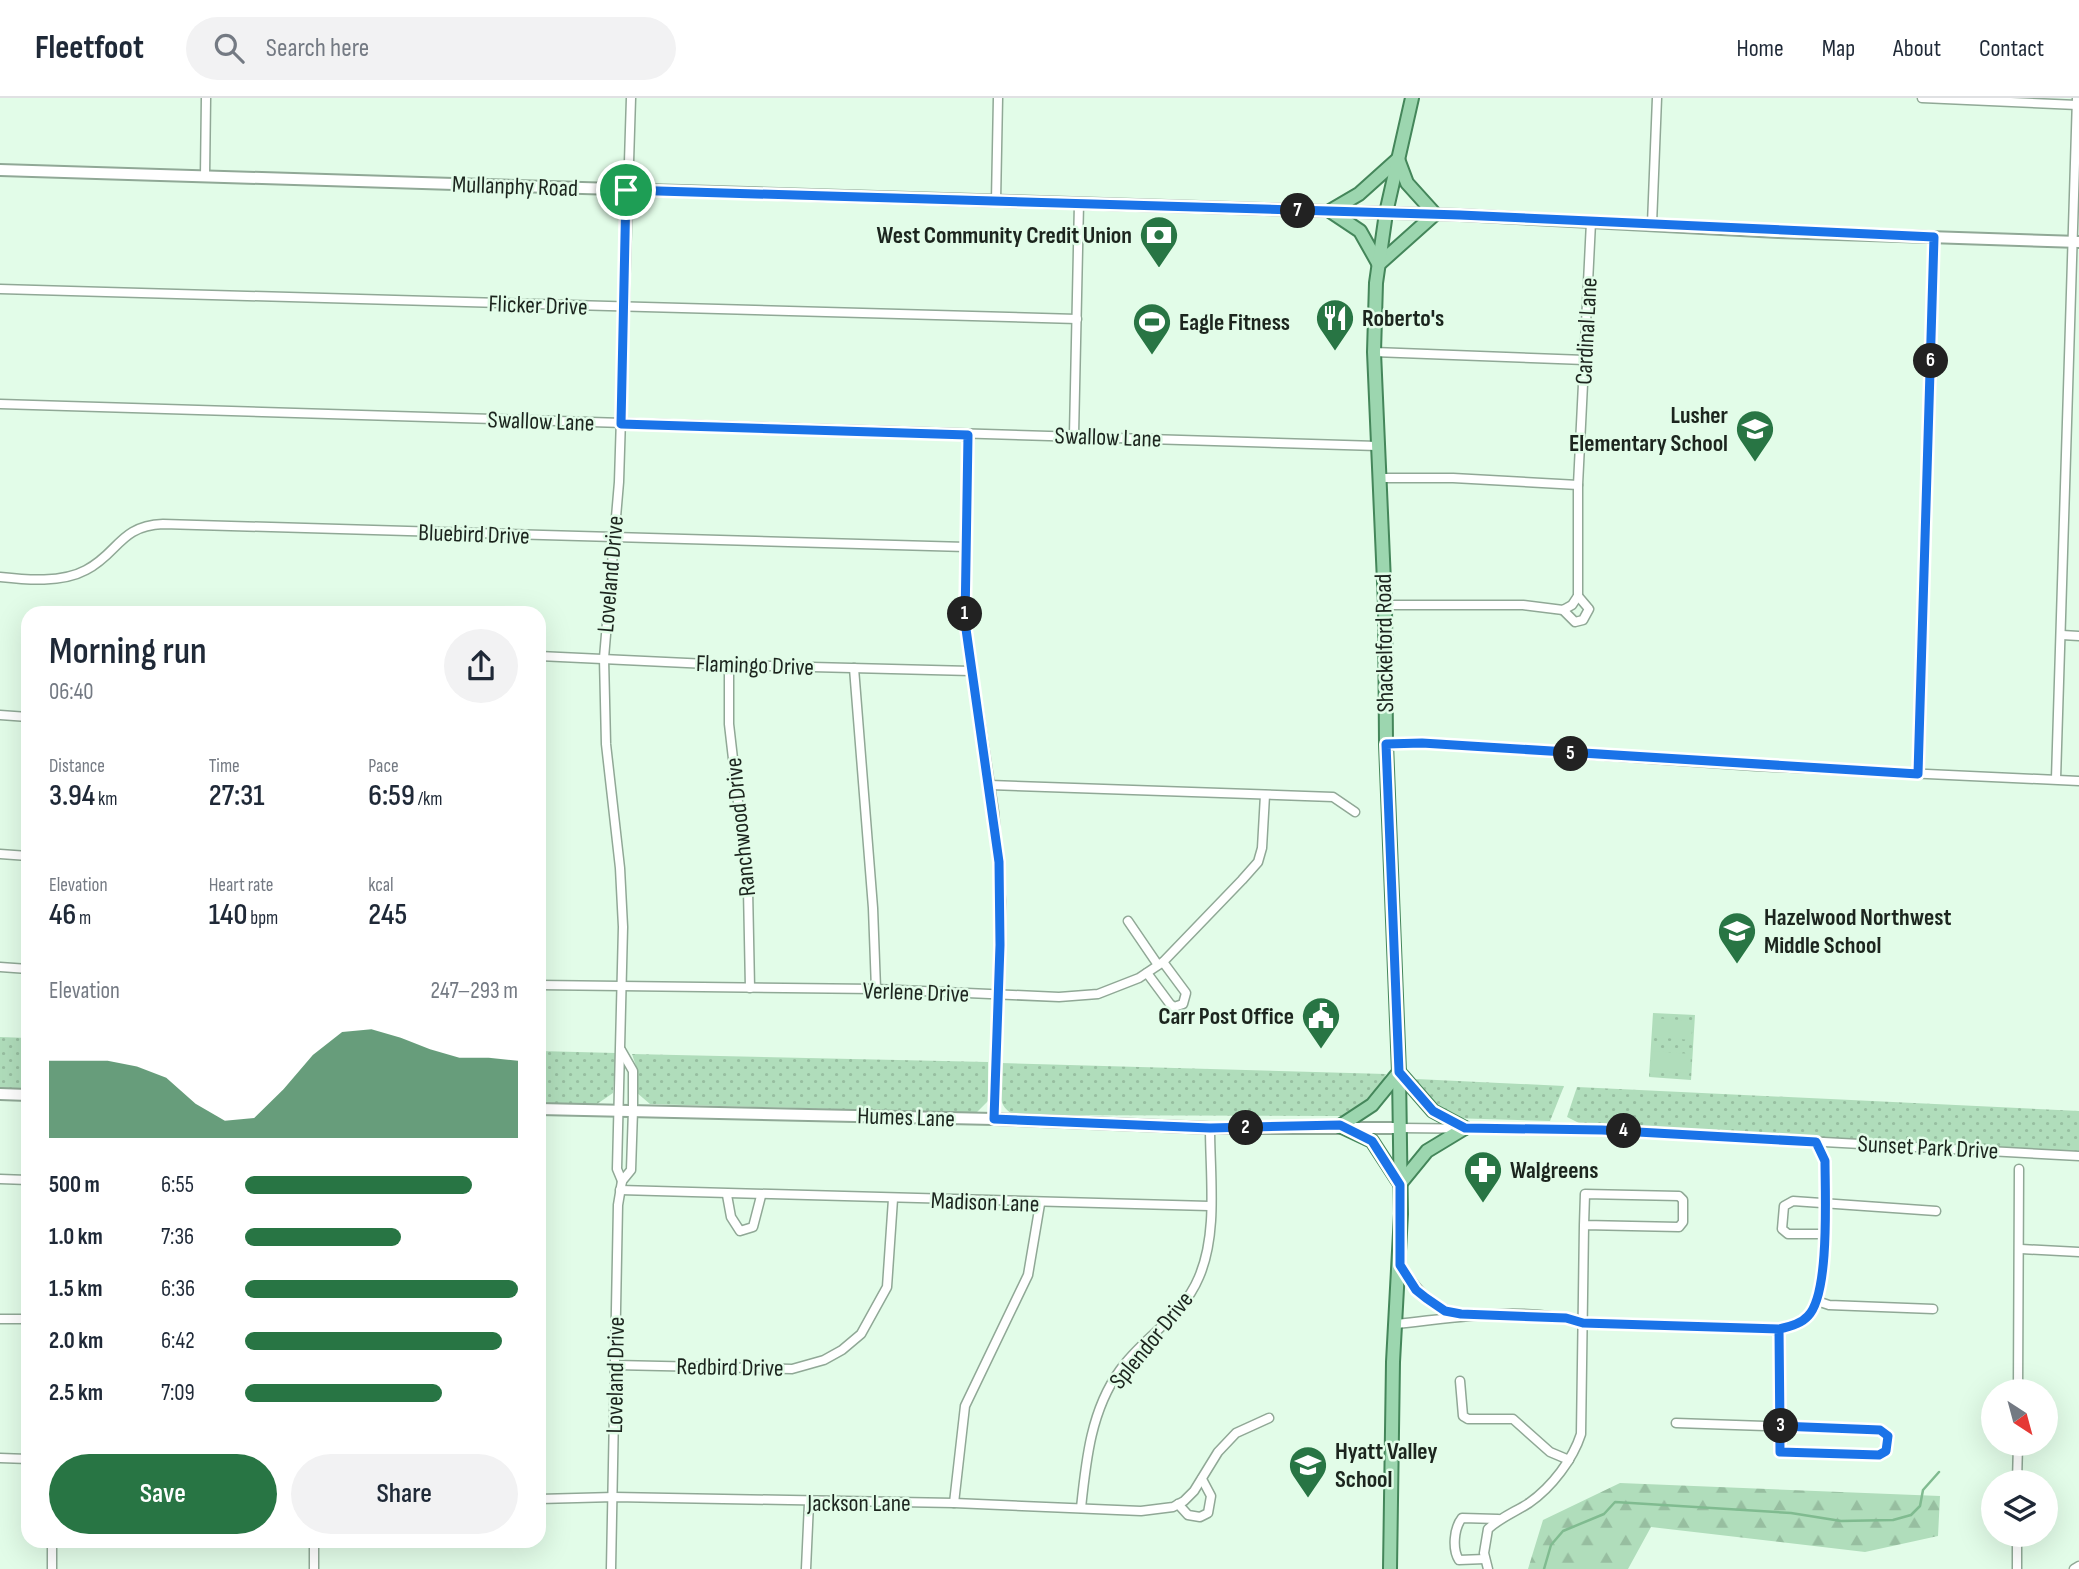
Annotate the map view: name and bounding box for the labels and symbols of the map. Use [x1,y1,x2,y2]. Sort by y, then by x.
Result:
pin [596,160,656,220]
street label: Mullanphy Road [452,170,578,203]
pin: 7 [1280,194,1316,228]
bank icon: West Community Credit Union [1138,214,1180,269]
place label: West Community Credit Union [877,221,1132,250]
street label: Cardinal Lane [1569,277,1604,385]
street label: Flicker Drive [488,289,588,322]
restaurant icon: Roberto's [1314,297,1356,352]
sports icon: Eagle Fitness [1131,301,1173,356]
place label: Roberto's [1362,304,1444,333]
place label: Eagle Fitness [1179,308,1290,337]
pin: 6 [1913,344,1948,378]
place label: Lusher Elementary School [1569,401,1729,458]
street label: Swallow Lane [487,405,595,438]
school or university icon: Lusher Elementary School [1734,408,1776,463]
street label: Swallow Lane [1054,421,1162,454]
street label: Loveland Drive [591,515,630,634]
street label: Bluebird Drive [418,518,530,551]
street label: Shackelford Road [1369,573,1400,713]
pin: 1 [948,596,982,632]
street label: Flamingo Drive [695,649,815,682]
pin: 5 [1554,736,1588,772]
street label: Ranchwood Drive [719,756,762,898]
place label: Hazelwood Northwest Middle School [1764,903,1952,960]
school or university icon: Hazelwood Northwest Middle School [1716,910,1758,965]
street label: Verlene Drive [862,976,970,1009]
public building icon: Carr Post Office [1300,995,1342,1050]
place label: Carr Post Office [1158,1002,1294,1031]
street label: Humes Lane [857,1101,955,1134]
pin: 2 [1228,1110,1264,1146]
pin: 4 [1606,1114,1642,1148]
street label: Sunset Park Drive [1857,1129,1999,1166]
pharmacy icon: Walgreens [1462,1149,1504,1204]
place label: Walgreens [1510,1156,1598,1185]
street label: Madison Lane [930,1186,1040,1219]
street label: Splendor Drive [1103,1286,1200,1395]
street label: Loveland Drive [600,1316,631,1434]
street label: Redbird Drive [676,1352,784,1383]
north arrow [1981,1379,2058,1456]
pin: 3 [1764,1408,1798,1444]
place label: Hyatt Valley School [1335,1437,1437,1494]
school or university icon: Hyatt Valley School [1287,1444,1329,1499]
street label: Jackson Lane [806,1489,911,1518]

